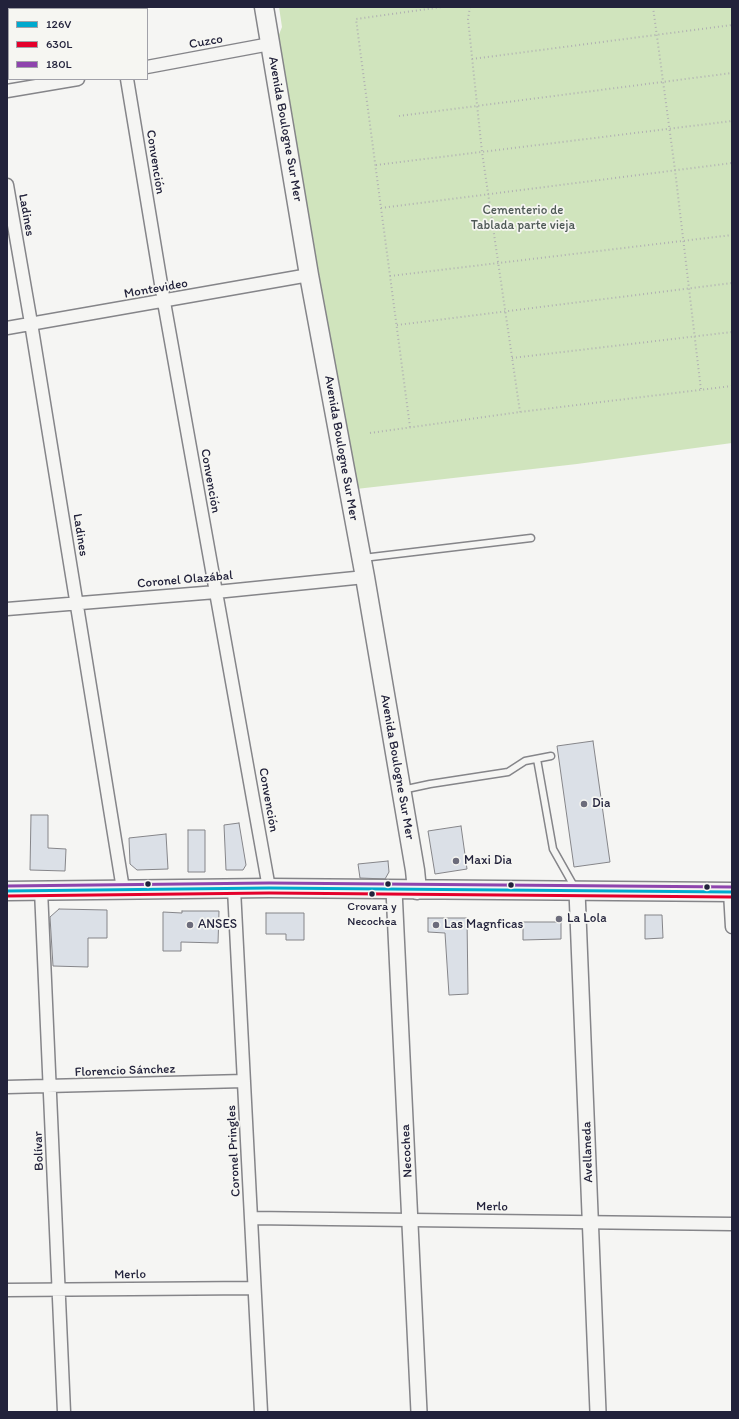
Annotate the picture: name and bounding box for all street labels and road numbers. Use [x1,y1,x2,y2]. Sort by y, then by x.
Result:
street label: Cuzco [188,31,224,53]
street label: Avenida Boulogne Sur Mer [265,55,305,203]
street label: Convención [142,129,168,195]
street label: Ladines [15,193,37,237]
street label: Montevideo [123,276,189,302]
street label: Avenida Boulogne Sur Mer [321,374,361,522]
street label: Convención [197,448,223,514]
street label: Ladines [69,513,91,557]
street label: Coronel Olazábal [136,568,234,592]
street label: Avenida Boulogne Sur Mer [377,693,417,841]
street label: Convención [255,767,281,833]
street label: Florencio Sánchez [74,1061,176,1081]
street label: Coronel Pringles [224,1105,244,1197]
street label: Avellaneda [579,1121,597,1183]
street label: Necochea [398,1124,416,1178]
street label: Bolívar [31,1131,47,1171]
street label: Merlo [476,1199,508,1215]
street label: Merlo [114,1267,146,1283]

